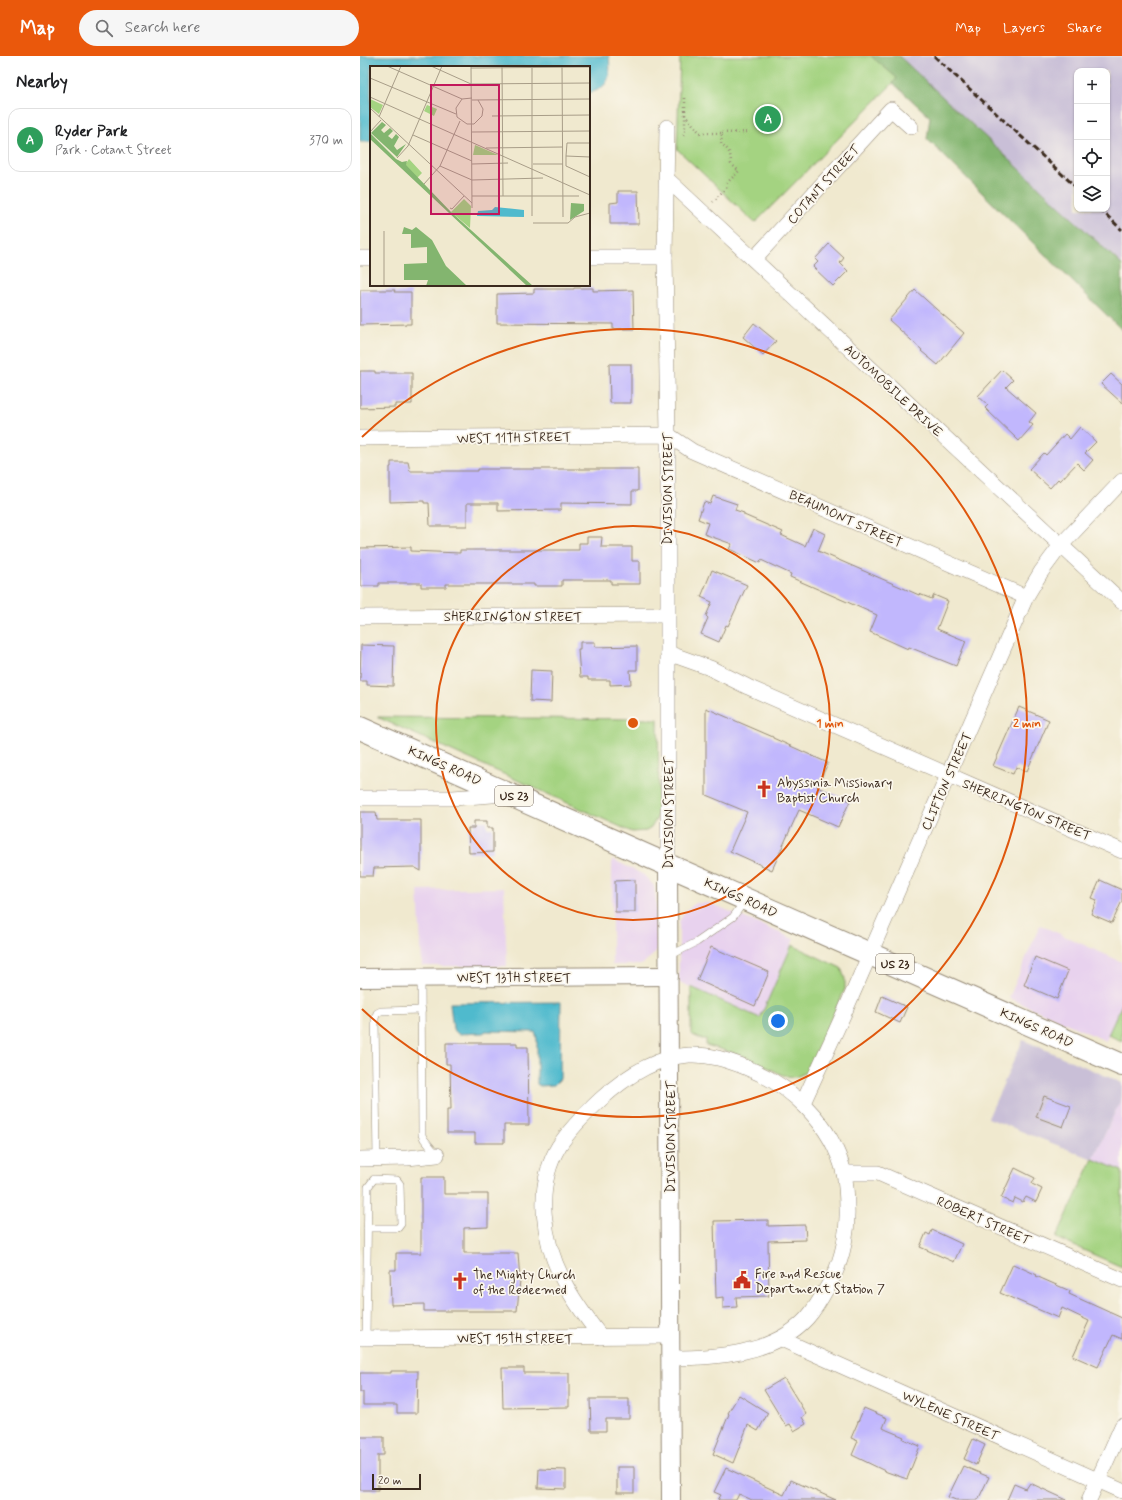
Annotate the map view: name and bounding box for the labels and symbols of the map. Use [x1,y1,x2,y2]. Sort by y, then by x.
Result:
inset map [370,66,590,286]
pin: A [755,104,781,134]
street label: COTANT STREET [784,141,865,228]
street label: AUTOMOBILE DRIVE [840,341,946,441]
street label: WEST 11TH STREET [457,429,571,448]
street label: DIVISION STREET [660,432,677,545]
street label: BEAUMONT STREET [786,487,905,552]
street label: SHERRINGTON STREET [444,609,582,626]
centre of rings [626,716,640,730]
text: 1 min [816,716,844,732]
text: 2 min [1013,716,1041,732]
street label: CLIFTON STREET [918,730,977,833]
street label: KINGS ROAD [405,743,484,790]
street label: DIVISION STREET [661,756,678,869]
place label: Abyssinia Missionary Baptist Church [777,775,892,807]
street label: SHERRINGTON STREET [959,776,1093,845]
church icon: Abyssinia Missionary Baptist Church [754,779,774,799]
road number: US 23 [495,786,533,806]
street label: KINGS ROAD [701,875,780,922]
road number: US 23 [876,954,914,974]
street label: WEST 13TH STREET [457,970,571,987]
street label: KINGS ROAD [997,1005,1076,1052]
your location [768,1011,788,1031]
street label: DIVISION STREET [663,1080,680,1193]
street label: ROBERT STREET [934,1193,1034,1250]
place label: Fire and Rescue Department Station 7 [755,1266,885,1298]
place label: The Mighty Church of the Redeemed [473,1267,576,1299]
public building icon: Fire and Rescue Department Station 7 [732,1270,752,1290]
church icon: The Mighty Church of the Redeemed [450,1271,470,1291]
street label: WEST 15TH STREET [457,1331,573,1348]
street label: WYLENE STREET [899,1387,1003,1446]
scale bar [372,1472,421,1491]

